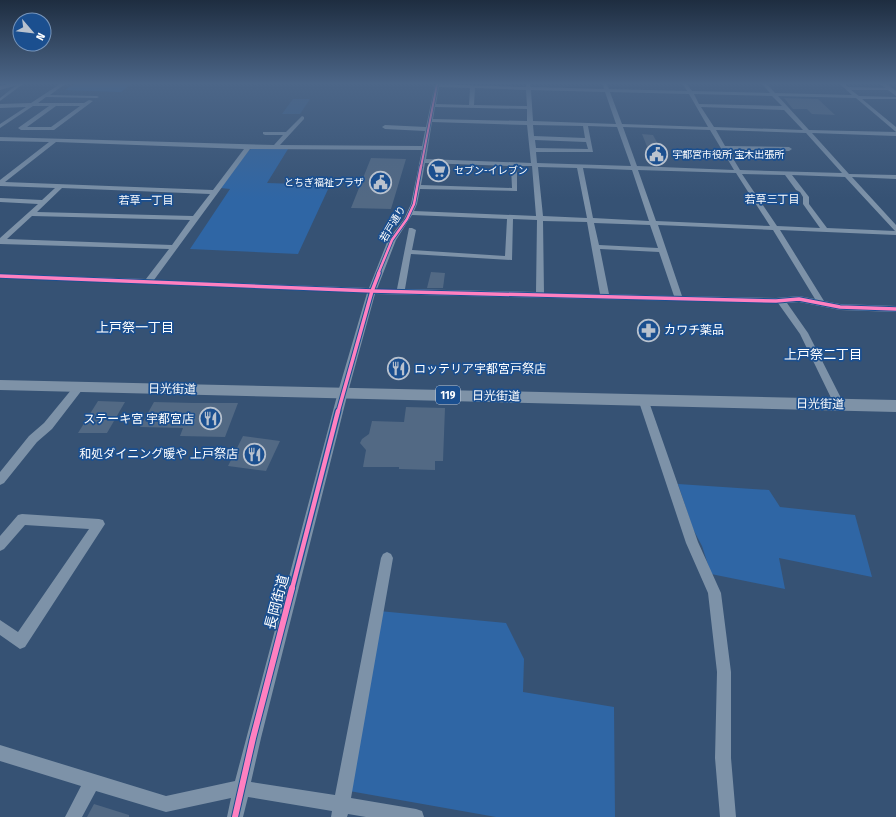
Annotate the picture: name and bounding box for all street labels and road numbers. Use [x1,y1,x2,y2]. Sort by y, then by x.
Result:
street label: 若戸通り [378,204,408,244]
street label: 日光街道 [148,382,196,396]
road number: 119 [436,386,460,404]
street label: 日光街道 [472,389,520,403]
street label: 日光街道 [796,397,844,411]
street label: 長岡街道 [262,573,292,631]

